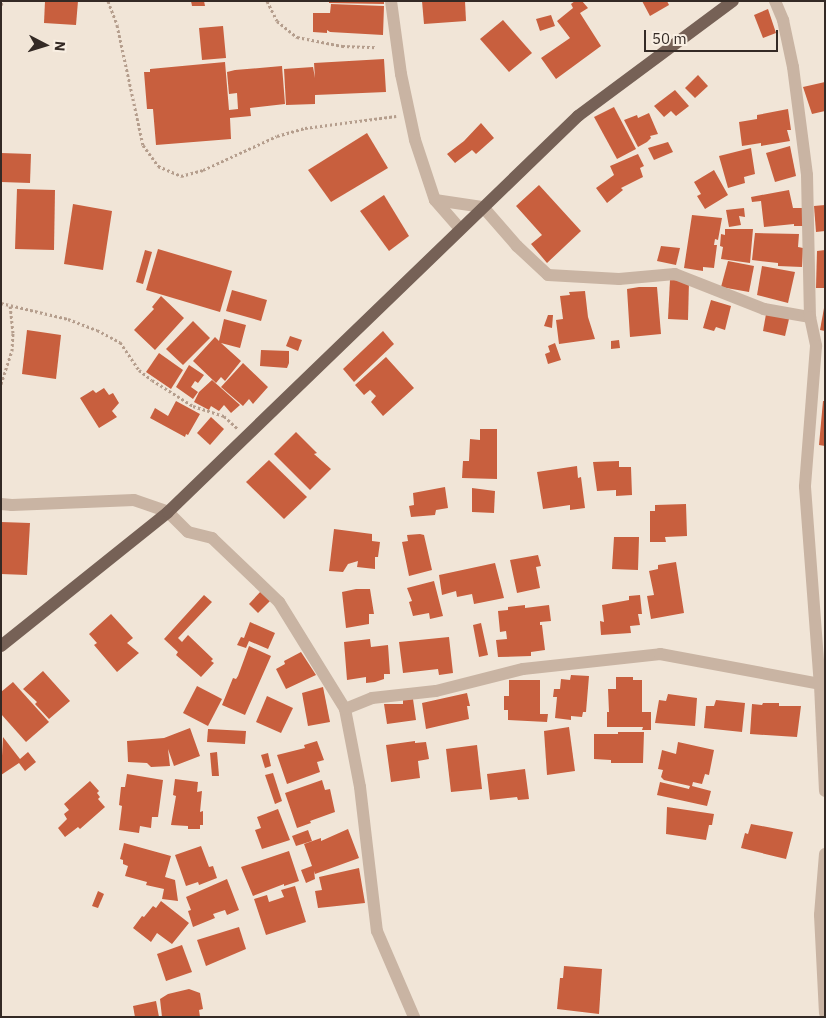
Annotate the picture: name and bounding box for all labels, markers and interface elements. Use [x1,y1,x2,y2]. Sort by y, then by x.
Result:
north arrow [20,20,70,70]
scale bar [646,20,780,52]
text: 50 m [652,29,687,48]
text: N [51,40,69,52]

